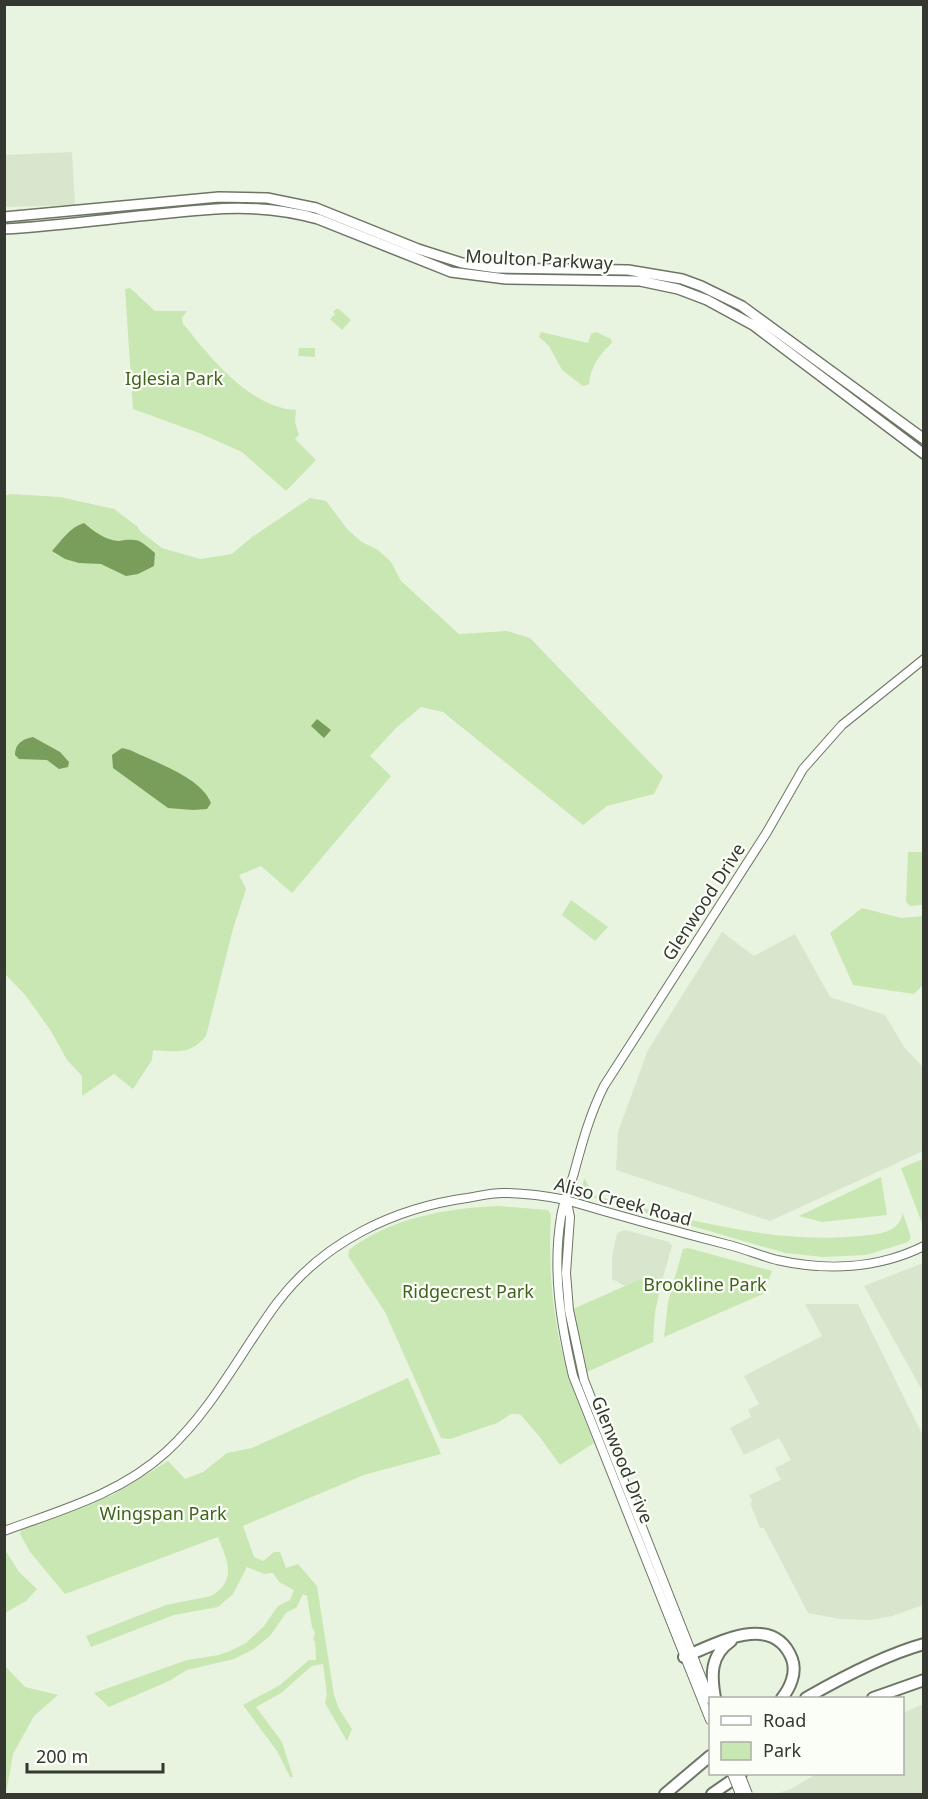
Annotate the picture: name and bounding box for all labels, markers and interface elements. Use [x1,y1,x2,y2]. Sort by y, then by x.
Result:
street label: Moulton Parkway [465,243,614,275]
park label: Iglesia Park [125,366,223,390]
street label: Glenwood Drive [656,838,750,965]
street label: Aliso Creek Road [552,1171,695,1231]
park label: Brookline Park [643,1272,767,1296]
park label: Ridgecrest Park [402,1279,534,1303]
street label: Glenwood Drive [586,1392,659,1527]
park label: Wingspan Park [99,1501,227,1525]
legend [709,1697,904,1775]
text: Road [763,1708,806,1732]
scale bar [27,1736,164,1774]
text: Park [763,1738,801,1762]
text: 200 m [36,1744,88,1768]

